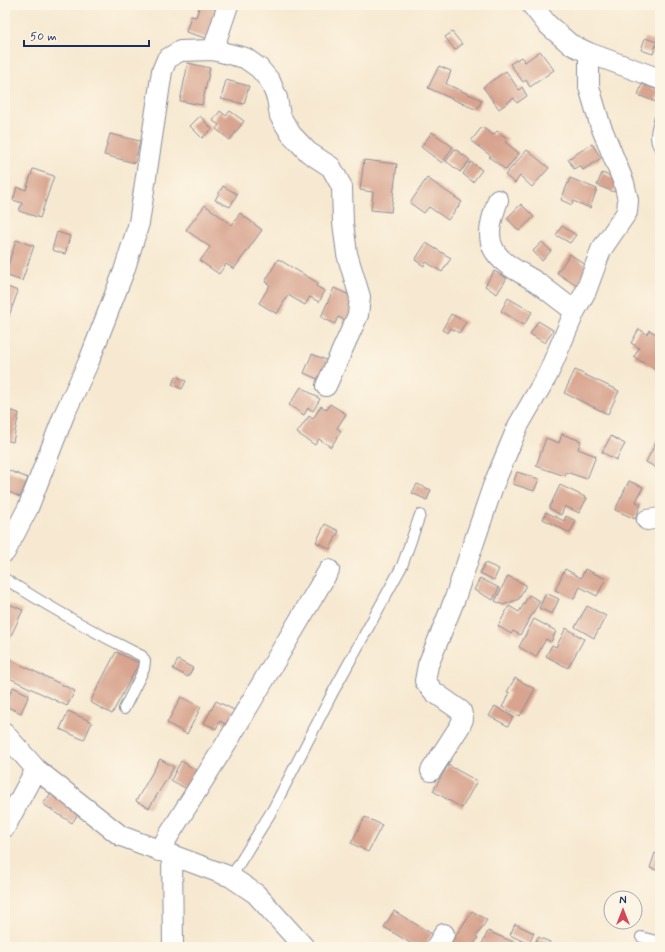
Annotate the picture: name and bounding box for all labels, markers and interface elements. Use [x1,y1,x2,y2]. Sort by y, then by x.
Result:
scale bar [24,22,149,48]
text: 50 m [30,29,57,45]
north arrow [603,890,643,930]
text: N [619,894,627,908]

